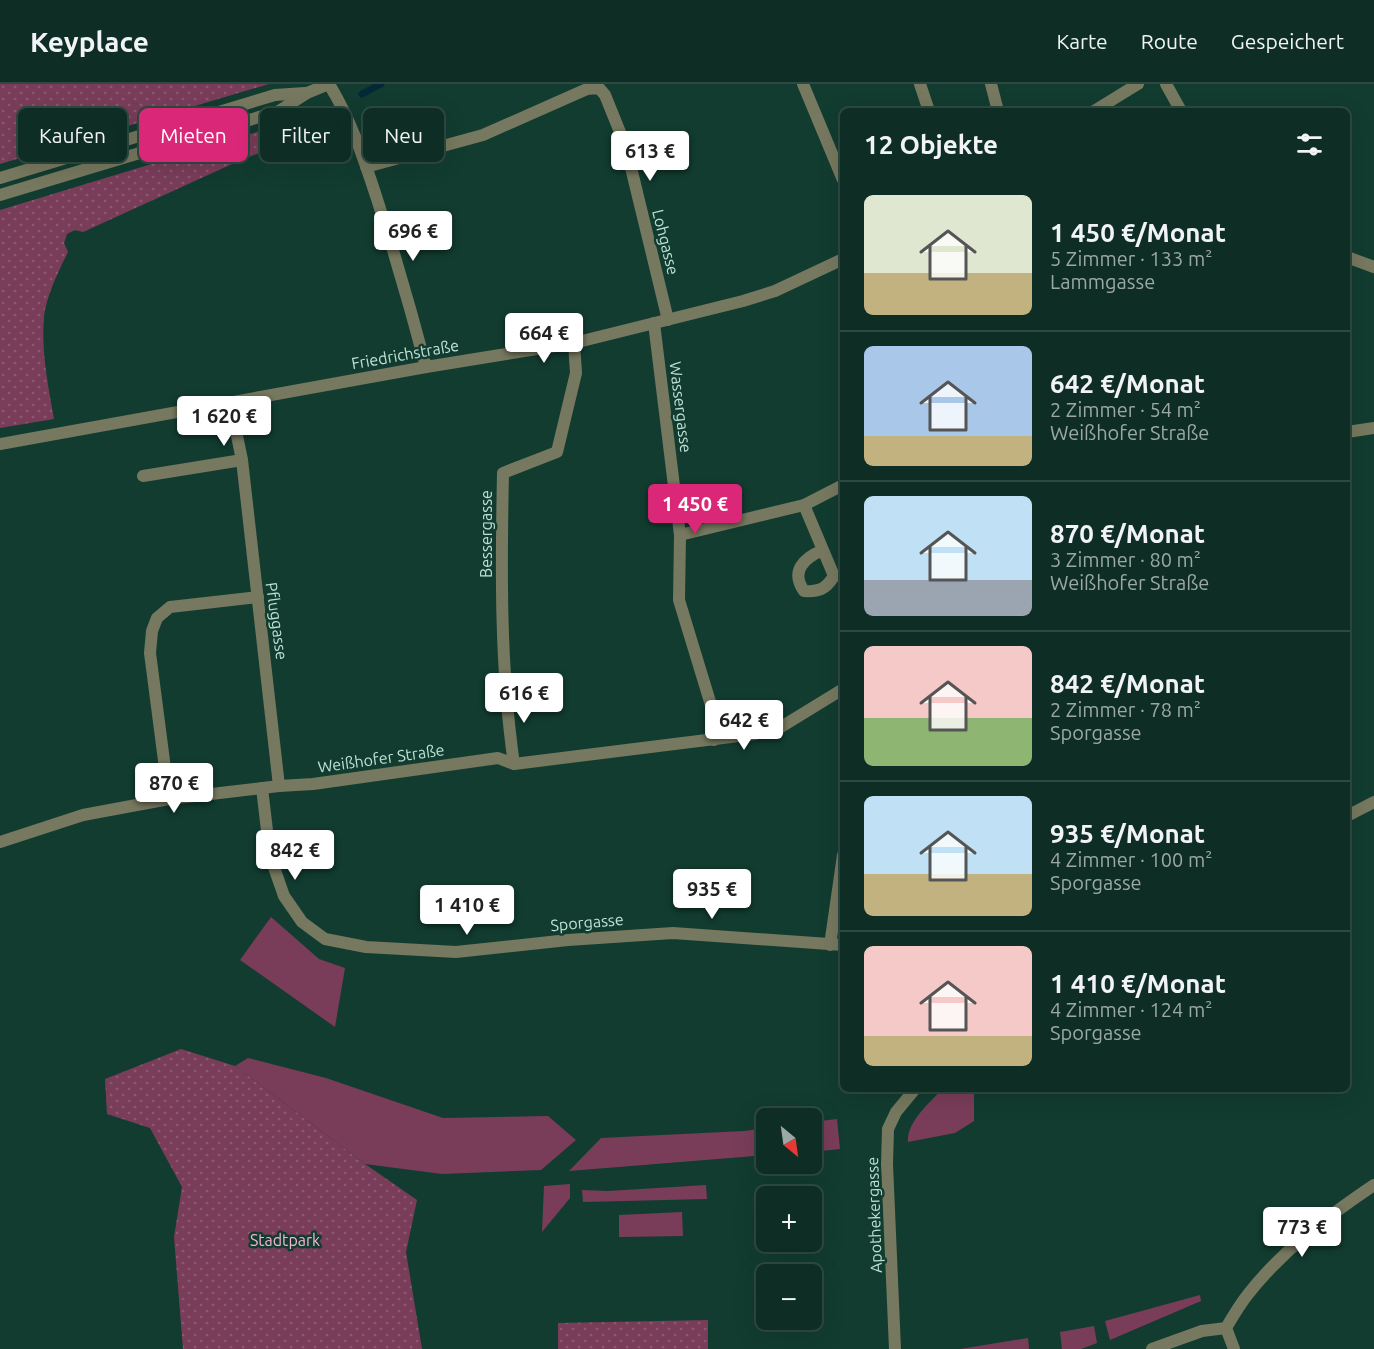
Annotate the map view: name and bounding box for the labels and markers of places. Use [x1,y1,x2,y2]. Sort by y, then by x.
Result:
pin: 613 € [608,131,692,182]
pin: 696 € [371,211,455,262]
pin: 664 € [502,313,586,364]
pin: 1 620 € [169,396,279,447]
pin: 1 450 € [640,484,750,535]
pin: 616 € [482,673,566,724]
pin: 642 € [702,700,786,751]
pin: 870 € [132,763,216,814]
pin: 842 € [253,830,337,881]
pin: 935 € [670,869,754,920]
pin: 1 410 € [412,885,522,936]
pin: 773 € [1260,1207,1344,1258]

